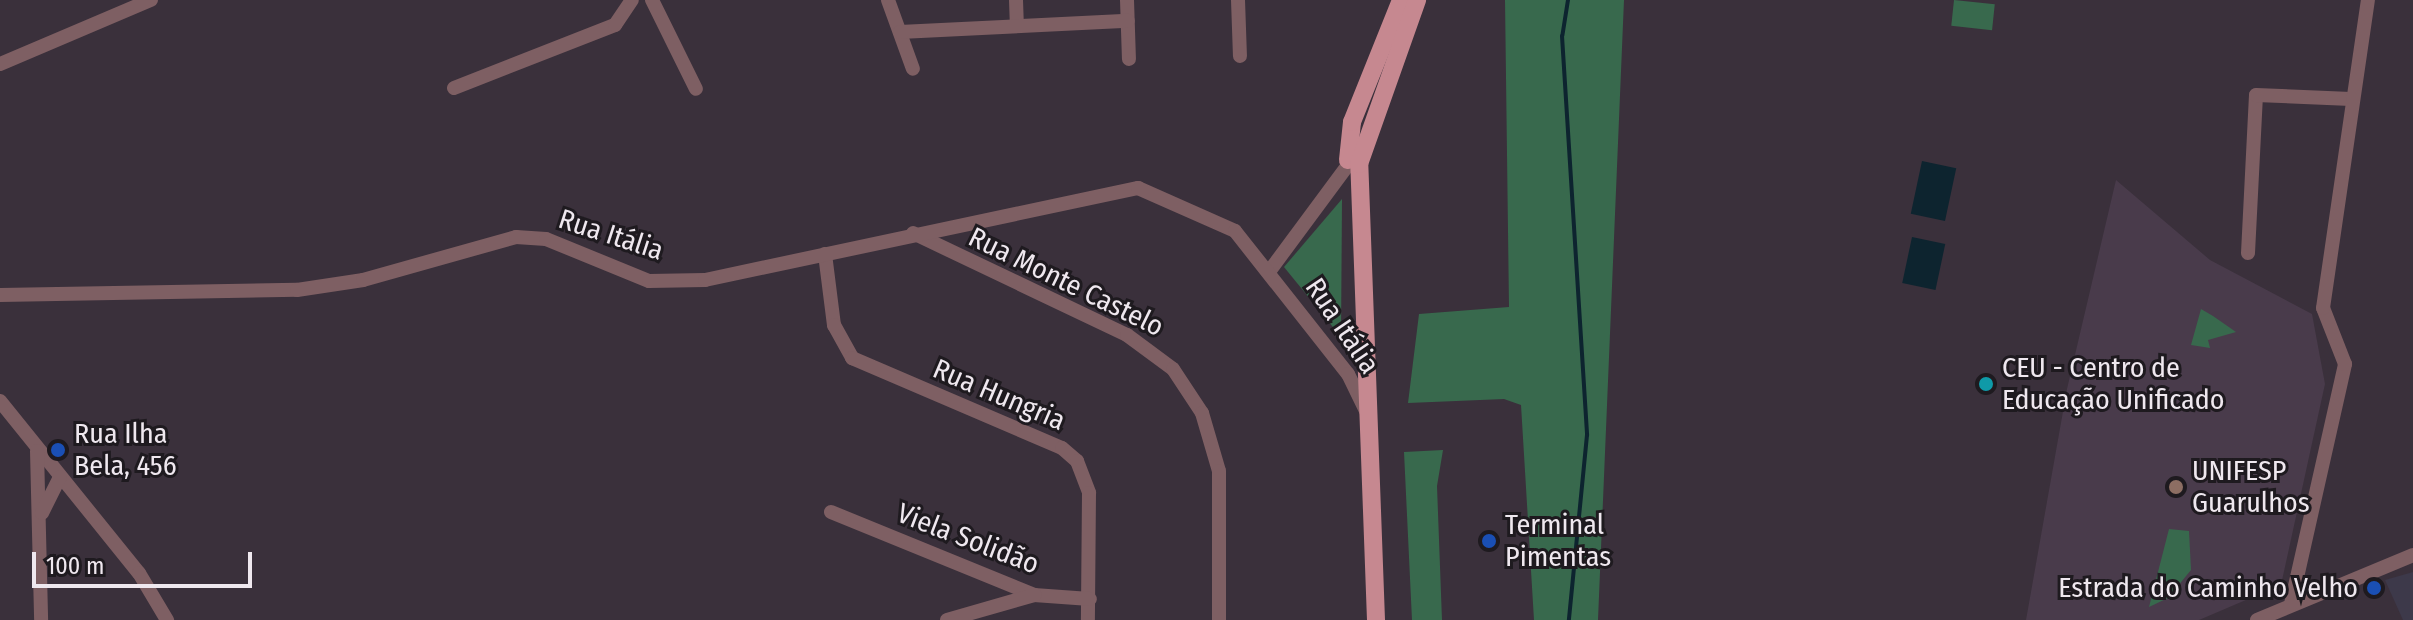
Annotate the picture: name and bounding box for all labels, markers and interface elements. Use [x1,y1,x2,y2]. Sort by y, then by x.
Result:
street label: Rua Itália [554,202,668,268]
street label: Rua Monte Castelo [963,220,1169,344]
street label: Rua Itália [1298,272,1386,380]
place label: CEU - Centro de Educação Unificado [2002,351,2224,417]
street label: Rua Hungria [928,352,1070,438]
marker: CEU - Centro de Educação Unificado [1977,375,1995,393]
place label: Rua Ilha Bela, 456 [74,417,177,483]
marker: Rua Ilha Bela, 456 [49,441,67,459]
place label: UNIFESP Guarulhos [2192,454,2310,520]
marker: UNIFESP Guarulhos [2167,478,2185,496]
street label: Viela Solidão [892,497,1044,581]
place label: Terminal Pimentas [1505,508,1611,574]
marker: Terminal Pimentas [1480,532,1498,550]
scale bar [36,536,256,586]
text: 100 m [46,552,104,580]
place label: Estrada do Caminho Velho [2058,571,2358,605]
marker: Estrada do Caminho Velho [2365,579,2383,597]

